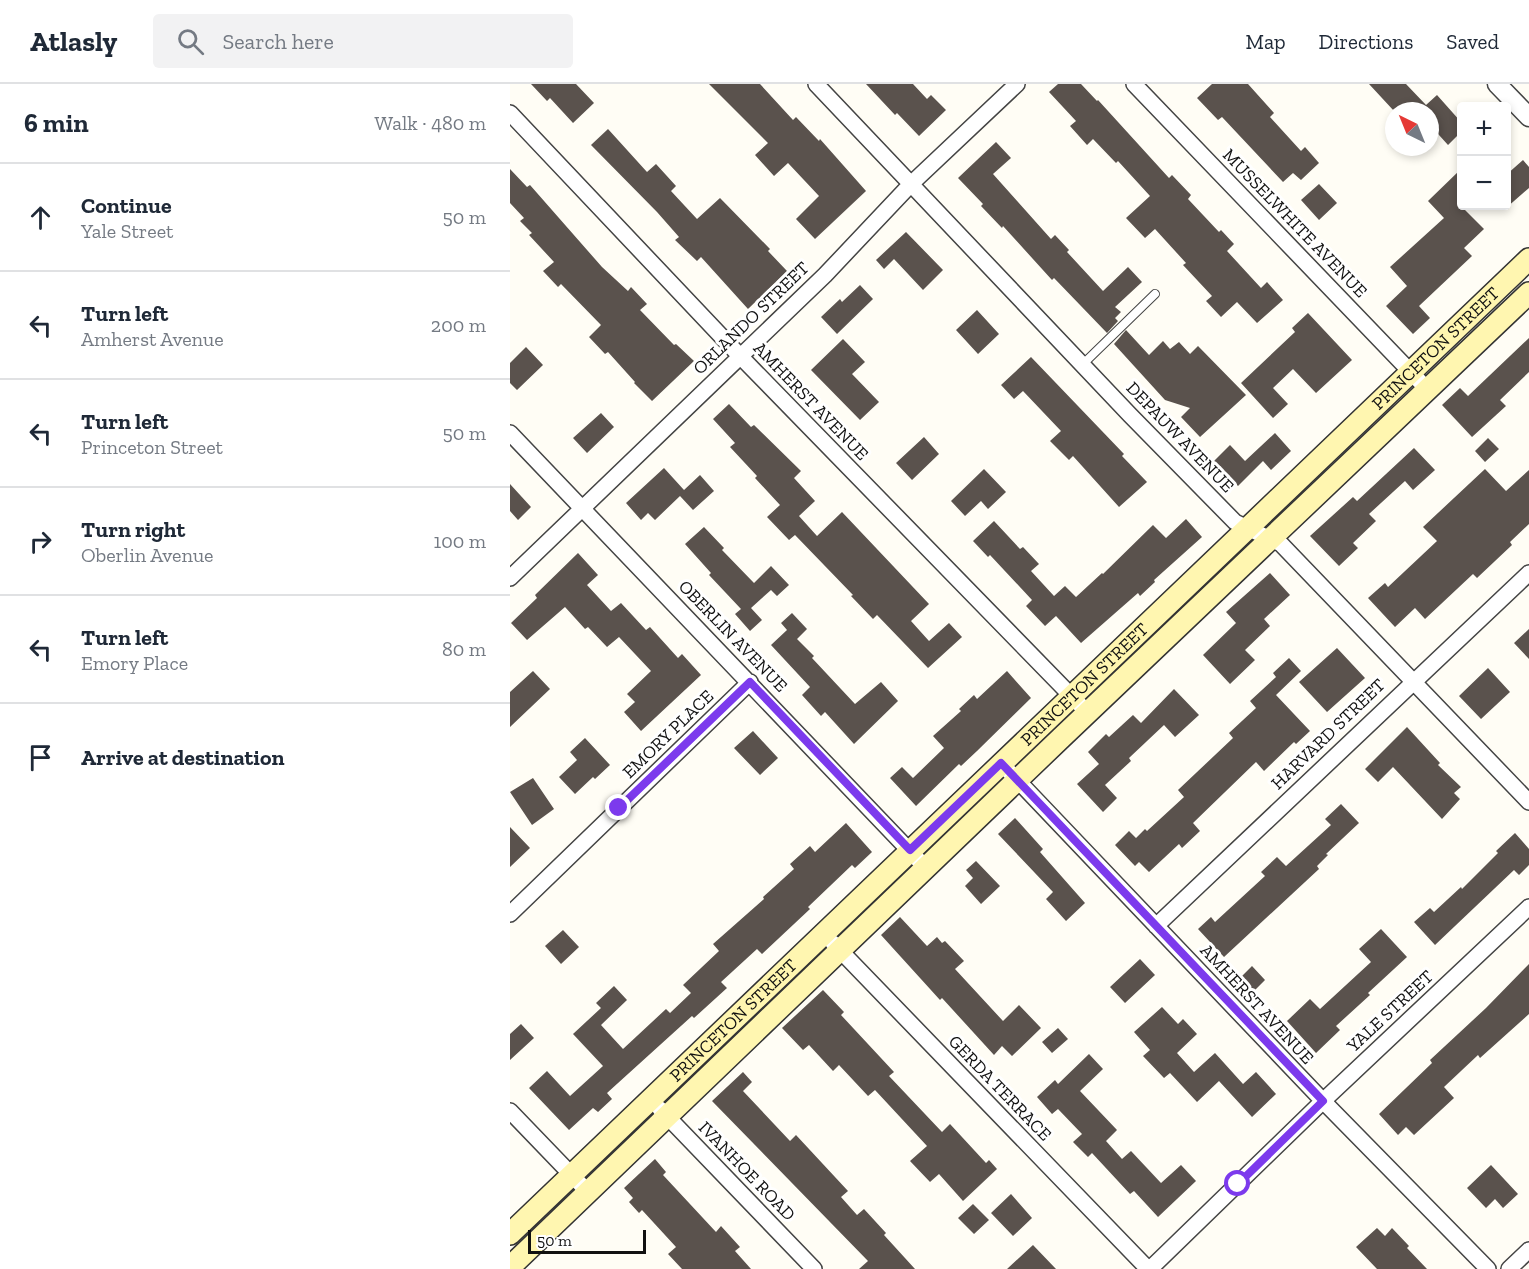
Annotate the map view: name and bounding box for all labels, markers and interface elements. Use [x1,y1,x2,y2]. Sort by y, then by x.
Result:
search box [153,14,573,68]
text: Atlasly [30,25,117,58]
icon: search [174,25,207,58]
text: Search here [222,28,334,55]
text: Map [1246,29,1286,54]
text: Directions [1319,29,1413,54]
text: Saved [1446,29,1499,54]
north arrow [1385,102,1439,156]
map controls [1457,102,1511,210]
button: + [1457,102,1511,156]
text: 6 min [24,107,89,139]
text: Walk · 480 m [375,111,486,135]
street label: MUSSELWHITE AVENUE [1218,144,1372,302]
button: − [1457,156,1511,210]
text: Continue [81,192,172,219]
icon: ahead [24,201,57,234]
text: 50 m [442,205,486,229]
text: Yale Street [81,219,173,243]
street label: ORLANDO STREET [688,257,814,379]
street label: PRINCETON STREET [1367,282,1504,414]
text: Turn left [81,300,168,327]
icon: left [24,309,57,342]
text: 200 m [431,313,486,337]
text: Amherst Avenue [81,327,224,351]
street label: AMHERST AVENUE [749,337,873,465]
street label: DEPAUW AVENUE [1122,377,1238,497]
text: Turn left [81,408,168,435]
icon: left [24,417,57,450]
text: 50 m [442,421,486,445]
text: Princeton Street [81,435,223,459]
text: Turn right [81,516,185,543]
icon: right [24,525,57,558]
text: 100 m [433,529,486,553]
text: Oberlin Avenue [81,543,214,567]
street label: OBERLIN AVENUE [674,575,792,697]
street label: PRINCETON STREET [1016,618,1153,750]
text: Turn left [81,624,168,651]
icon: left [24,633,57,666]
text: 80 m [442,637,486,661]
text: Emory Place [81,651,188,675]
street label: HARVARD STREET [1266,674,1390,794]
street label: EMORY PLACE [618,685,718,783]
icon: arrive [24,741,57,774]
text: Arrive at destination [81,744,284,771]
route end [605,794,631,820]
street label: AMHERST AVENUE [1196,939,1318,1069]
street label: PRINCETON STREET [665,954,802,1086]
street label: YALE STREET [1342,965,1438,1057]
street label: GERDA TERRACE [944,1031,1056,1145]
street label: IVANHOE ROAD [694,1117,800,1225]
route start [1224,1170,1250,1196]
scale bar [528,1227,646,1254]
text: 50 m [537,1231,572,1250]

